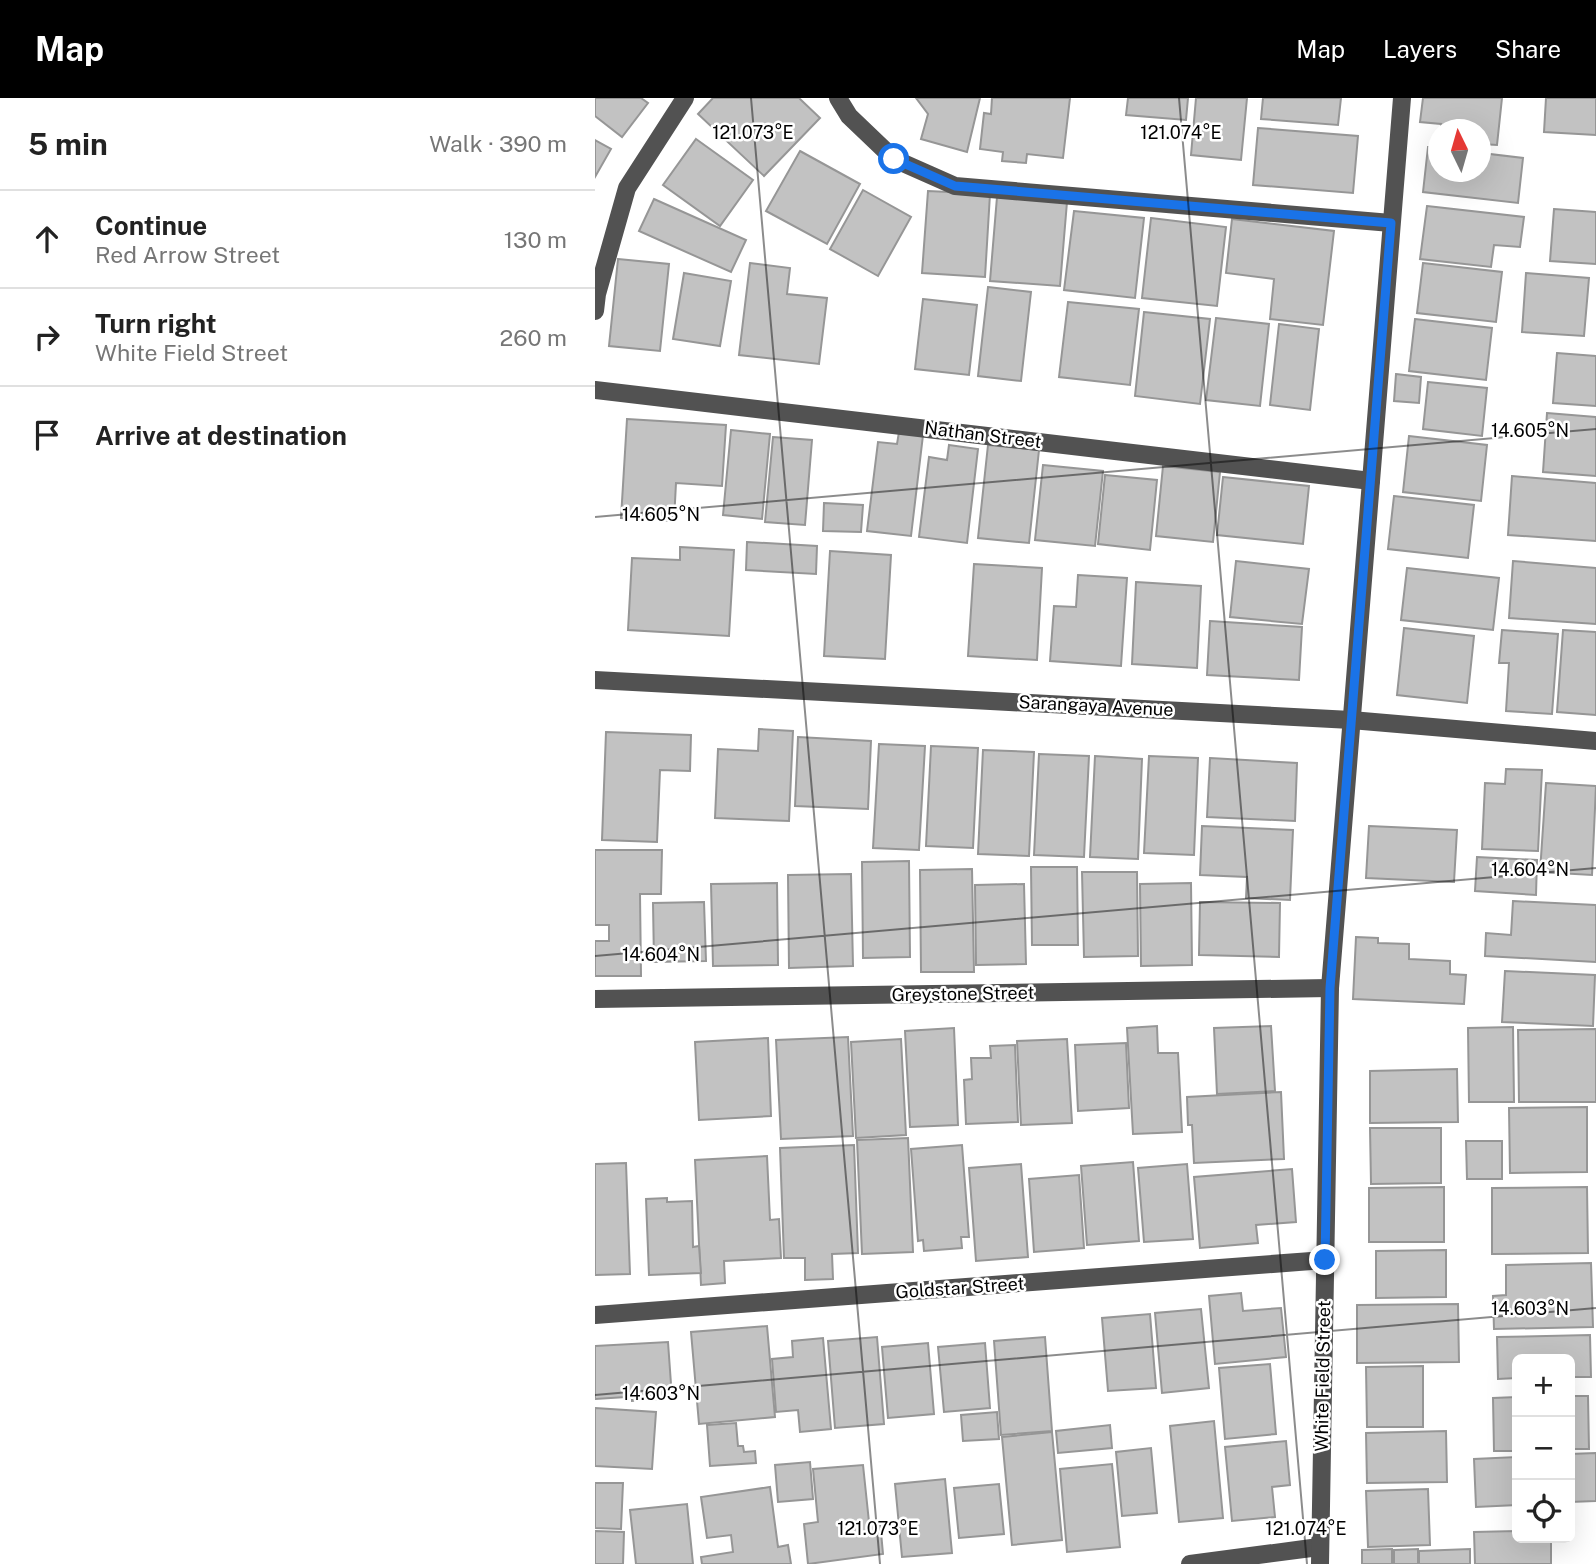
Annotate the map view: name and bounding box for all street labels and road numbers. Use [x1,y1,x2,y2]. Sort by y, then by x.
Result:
street label: Nathan Street [923,417,1043,452]
street label: Sarangaya Avenue [1018,691,1174,720]
street label: Greystone Street [891,982,1035,1005]
street label: Goldstar Street [895,1273,1025,1302]
street label: White Field Street [1311,1300,1334,1452]

